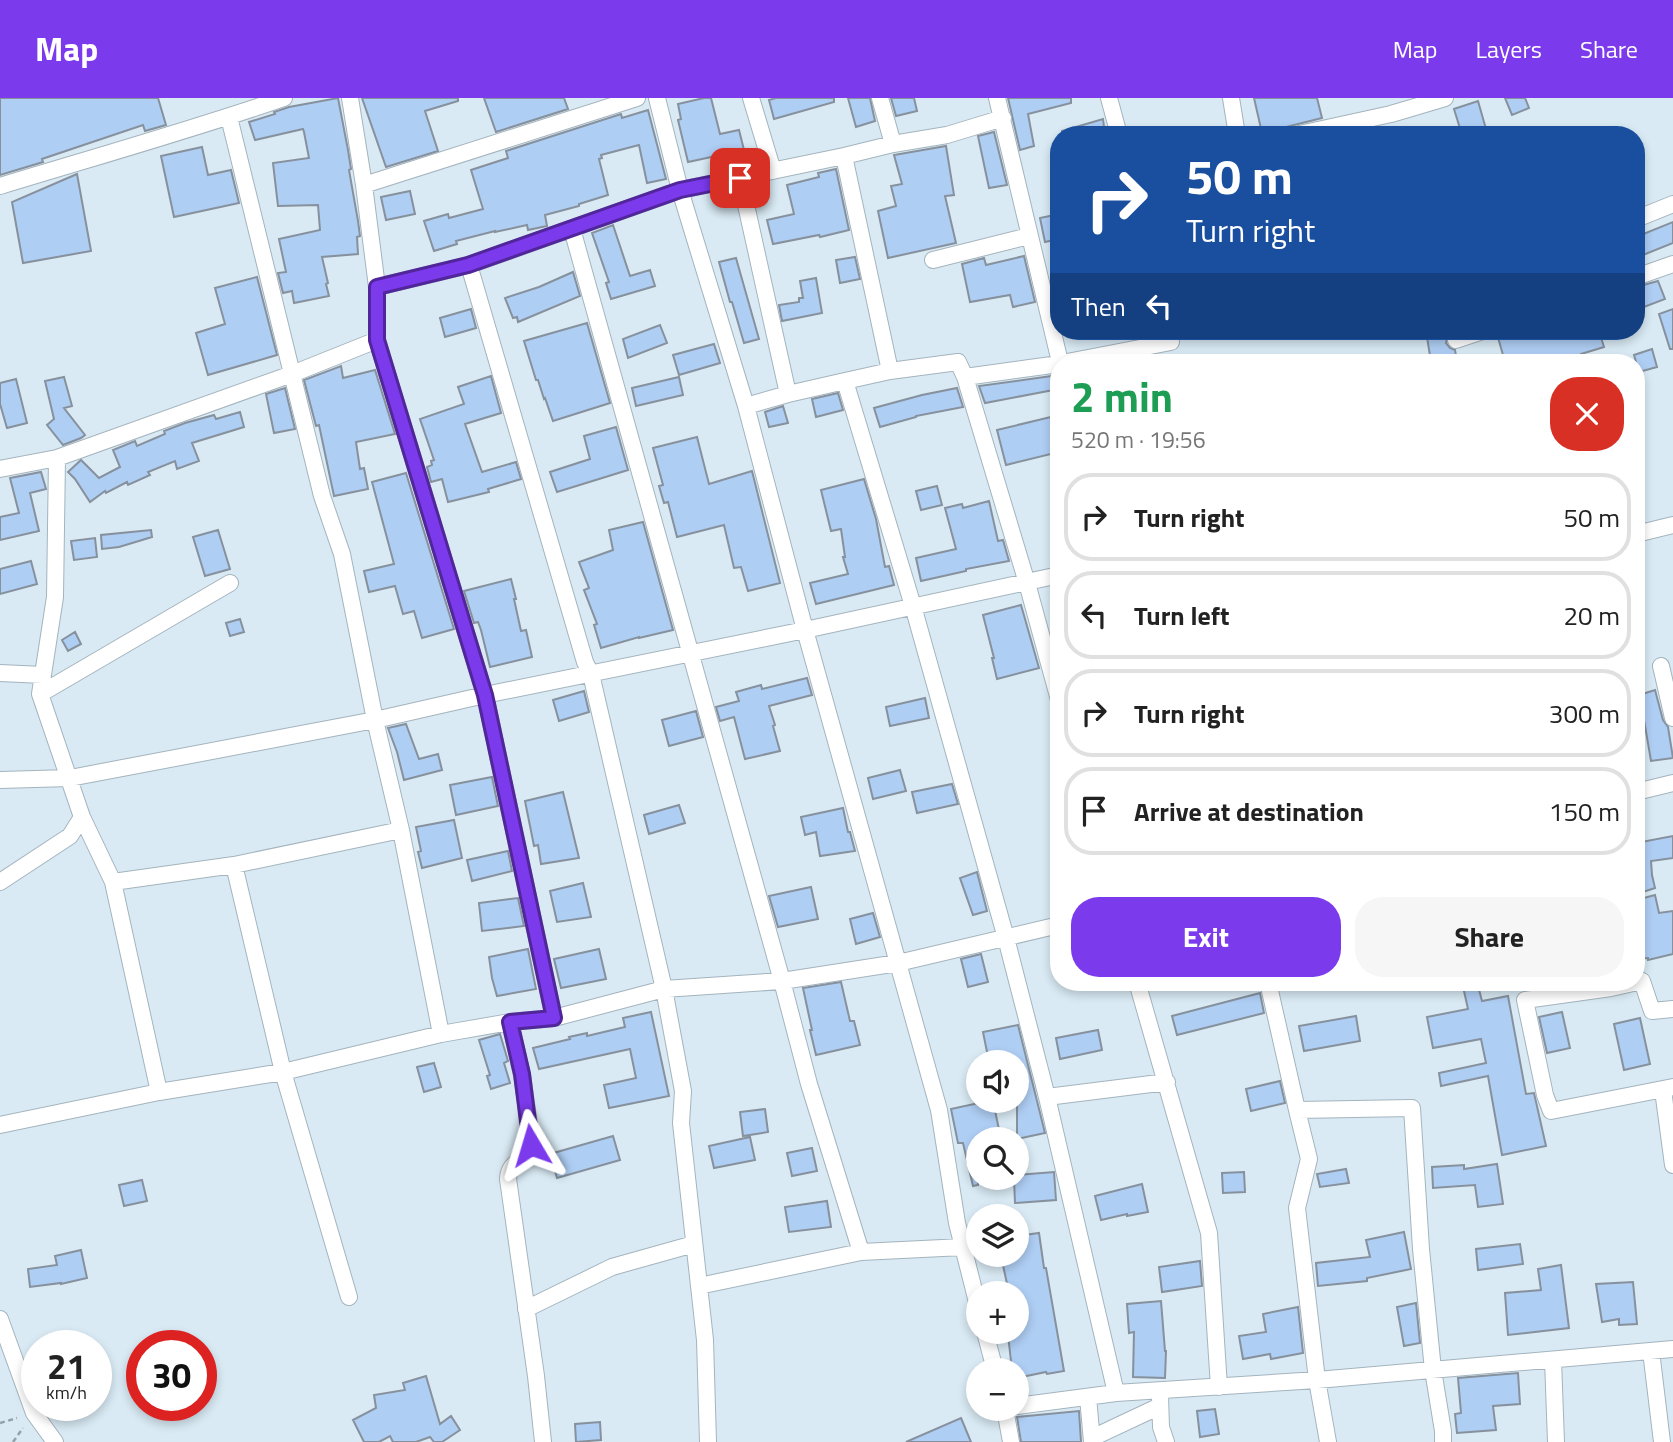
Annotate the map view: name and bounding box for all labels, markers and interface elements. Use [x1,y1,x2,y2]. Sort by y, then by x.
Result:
text: Map [35,24,98,74]
text: Map [1393,31,1438,67]
text: Layers [1476,31,1542,67]
text: Share [1580,31,1638,67]
text: 50 m [1186,138,1293,213]
pin [710,148,770,208]
icon: right [1071,154,1162,245]
icon: arrive [721,159,759,197]
text: Turn right [1186,206,1315,254]
text: Then [1071,287,1126,326]
icon: left [1140,287,1178,325]
text: 2 min [1071,364,1173,428]
button: close [1550,377,1624,451]
text: 520 m · 19:56 [1071,422,1206,457]
icon: right [1075,498,1113,536]
text: Turn right [1134,498,1245,537]
text: 50 m [1563,498,1620,537]
icon: left [1075,596,1113,634]
text: Turn left [1134,596,1229,635]
text: 20 m [1563,596,1620,635]
icon: right [1075,694,1113,732]
text: Turn right [1134,694,1245,733]
text: 300 m [1549,694,1620,733]
icon: arrive [1075,792,1113,830]
text: Arrive at destination [1134,792,1364,831]
text: 150 m [1549,792,1620,831]
button: Exit [1071,897,1341,977]
button: Share [1355,897,1624,977]
map controls [966,1050,1029,1421]
button: sound [966,1050,1029,1113]
position arrow [494,1108,568,1182]
button: search [966,1127,1029,1190]
button: layers [966,1204,1029,1267]
button: + [966,1281,1029,1344]
speed limit sign: 30 [126,1330,217,1421]
text: 21 [47,1339,86,1393]
button: − [966,1358,1029,1421]
text: km/h [46,1379,87,1406]

